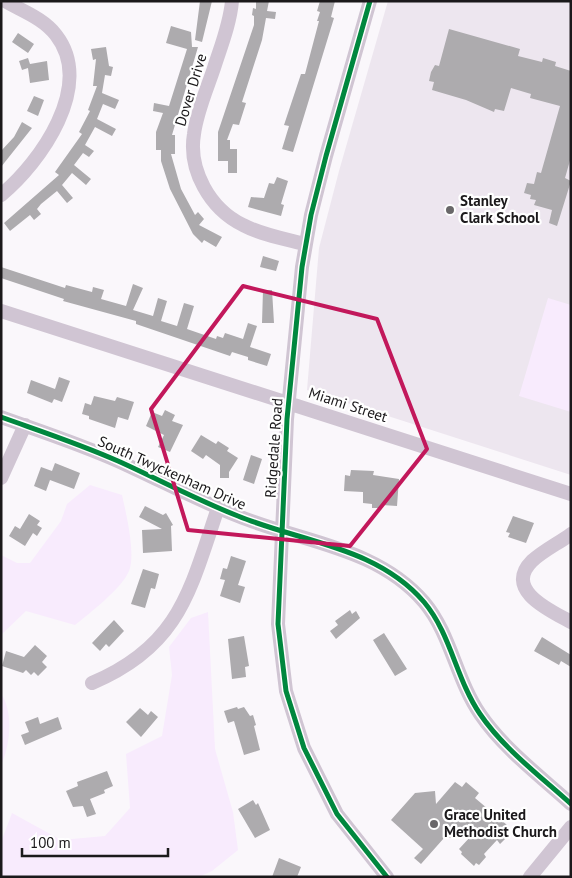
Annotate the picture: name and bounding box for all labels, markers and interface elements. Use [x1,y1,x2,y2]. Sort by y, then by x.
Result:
street label: Dover Drive [170,51,211,129]
place label: Stanley Clark School [460,191,540,227]
marker: Stanley Clark School [444,204,456,216]
street label: Miami Street [306,383,390,426]
street label: Ridgedale Road [261,397,286,498]
street label: South Twyckenham Drive [95,431,249,514]
place label: Grace United Methodist Church [444,805,557,841]
marker: Grace United Methodist Church [428,818,440,830]
scale bar [22,826,169,858]
text: 100 m [30,833,71,852]

